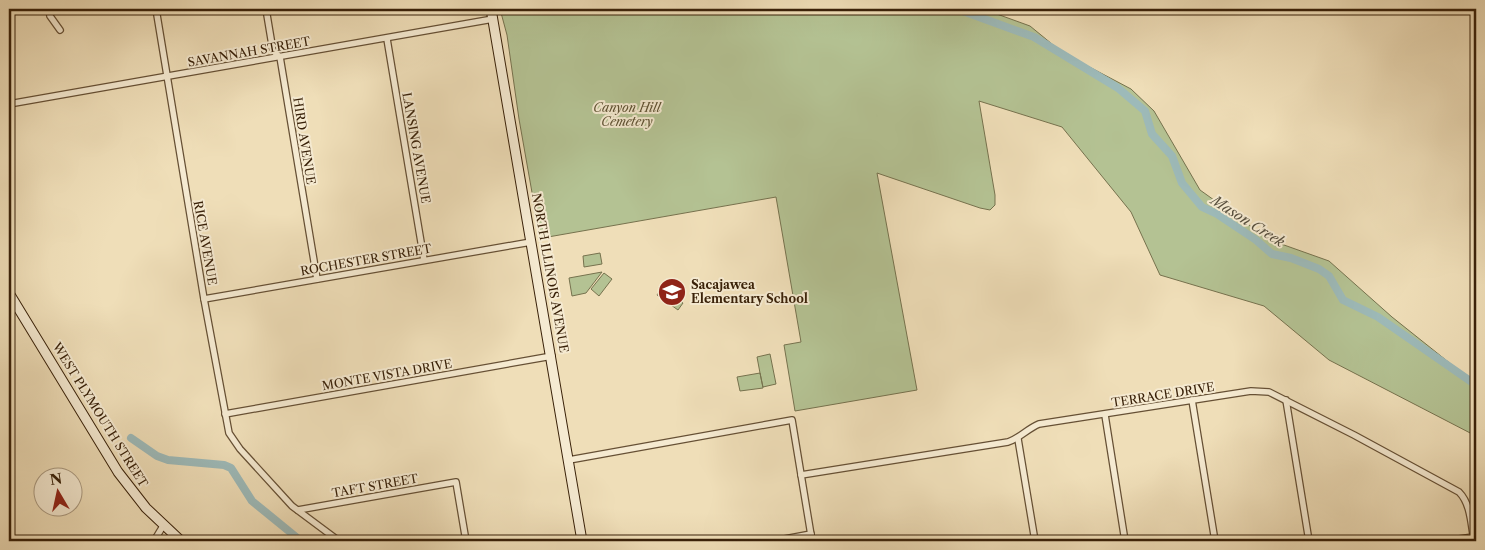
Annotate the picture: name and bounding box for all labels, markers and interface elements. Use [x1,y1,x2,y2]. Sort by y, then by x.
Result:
street label: SAVANNAH STREET [186,33,311,70]
street label: LANSING AVENUE [399,91,434,205]
street label: HIRD AVENUE [290,96,319,186]
park label: Canyon Hill Cemetery [593,100,662,129]
water label: Mason Creek [1206,190,1289,251]
street label: NORTH ILLINOIS AVENUE [529,192,572,354]
street label: RICE AVENUE [191,199,220,286]
street label: ROCHESTER STREET [299,241,433,278]
school or university icon: Sacajawea Elementary School [657,277,687,307]
place label: Sacajawea Elementary School [691,277,808,306]
street label: WEST PLYMOUTH STREET [49,339,151,490]
street label: MONTE VISTA DRIVE [321,356,453,393]
street label: TERRACE DRIVE [1110,379,1215,410]
north arrow [32,468,82,518]
text: N [49,469,63,489]
street label: TAFT STREET [331,471,419,500]

